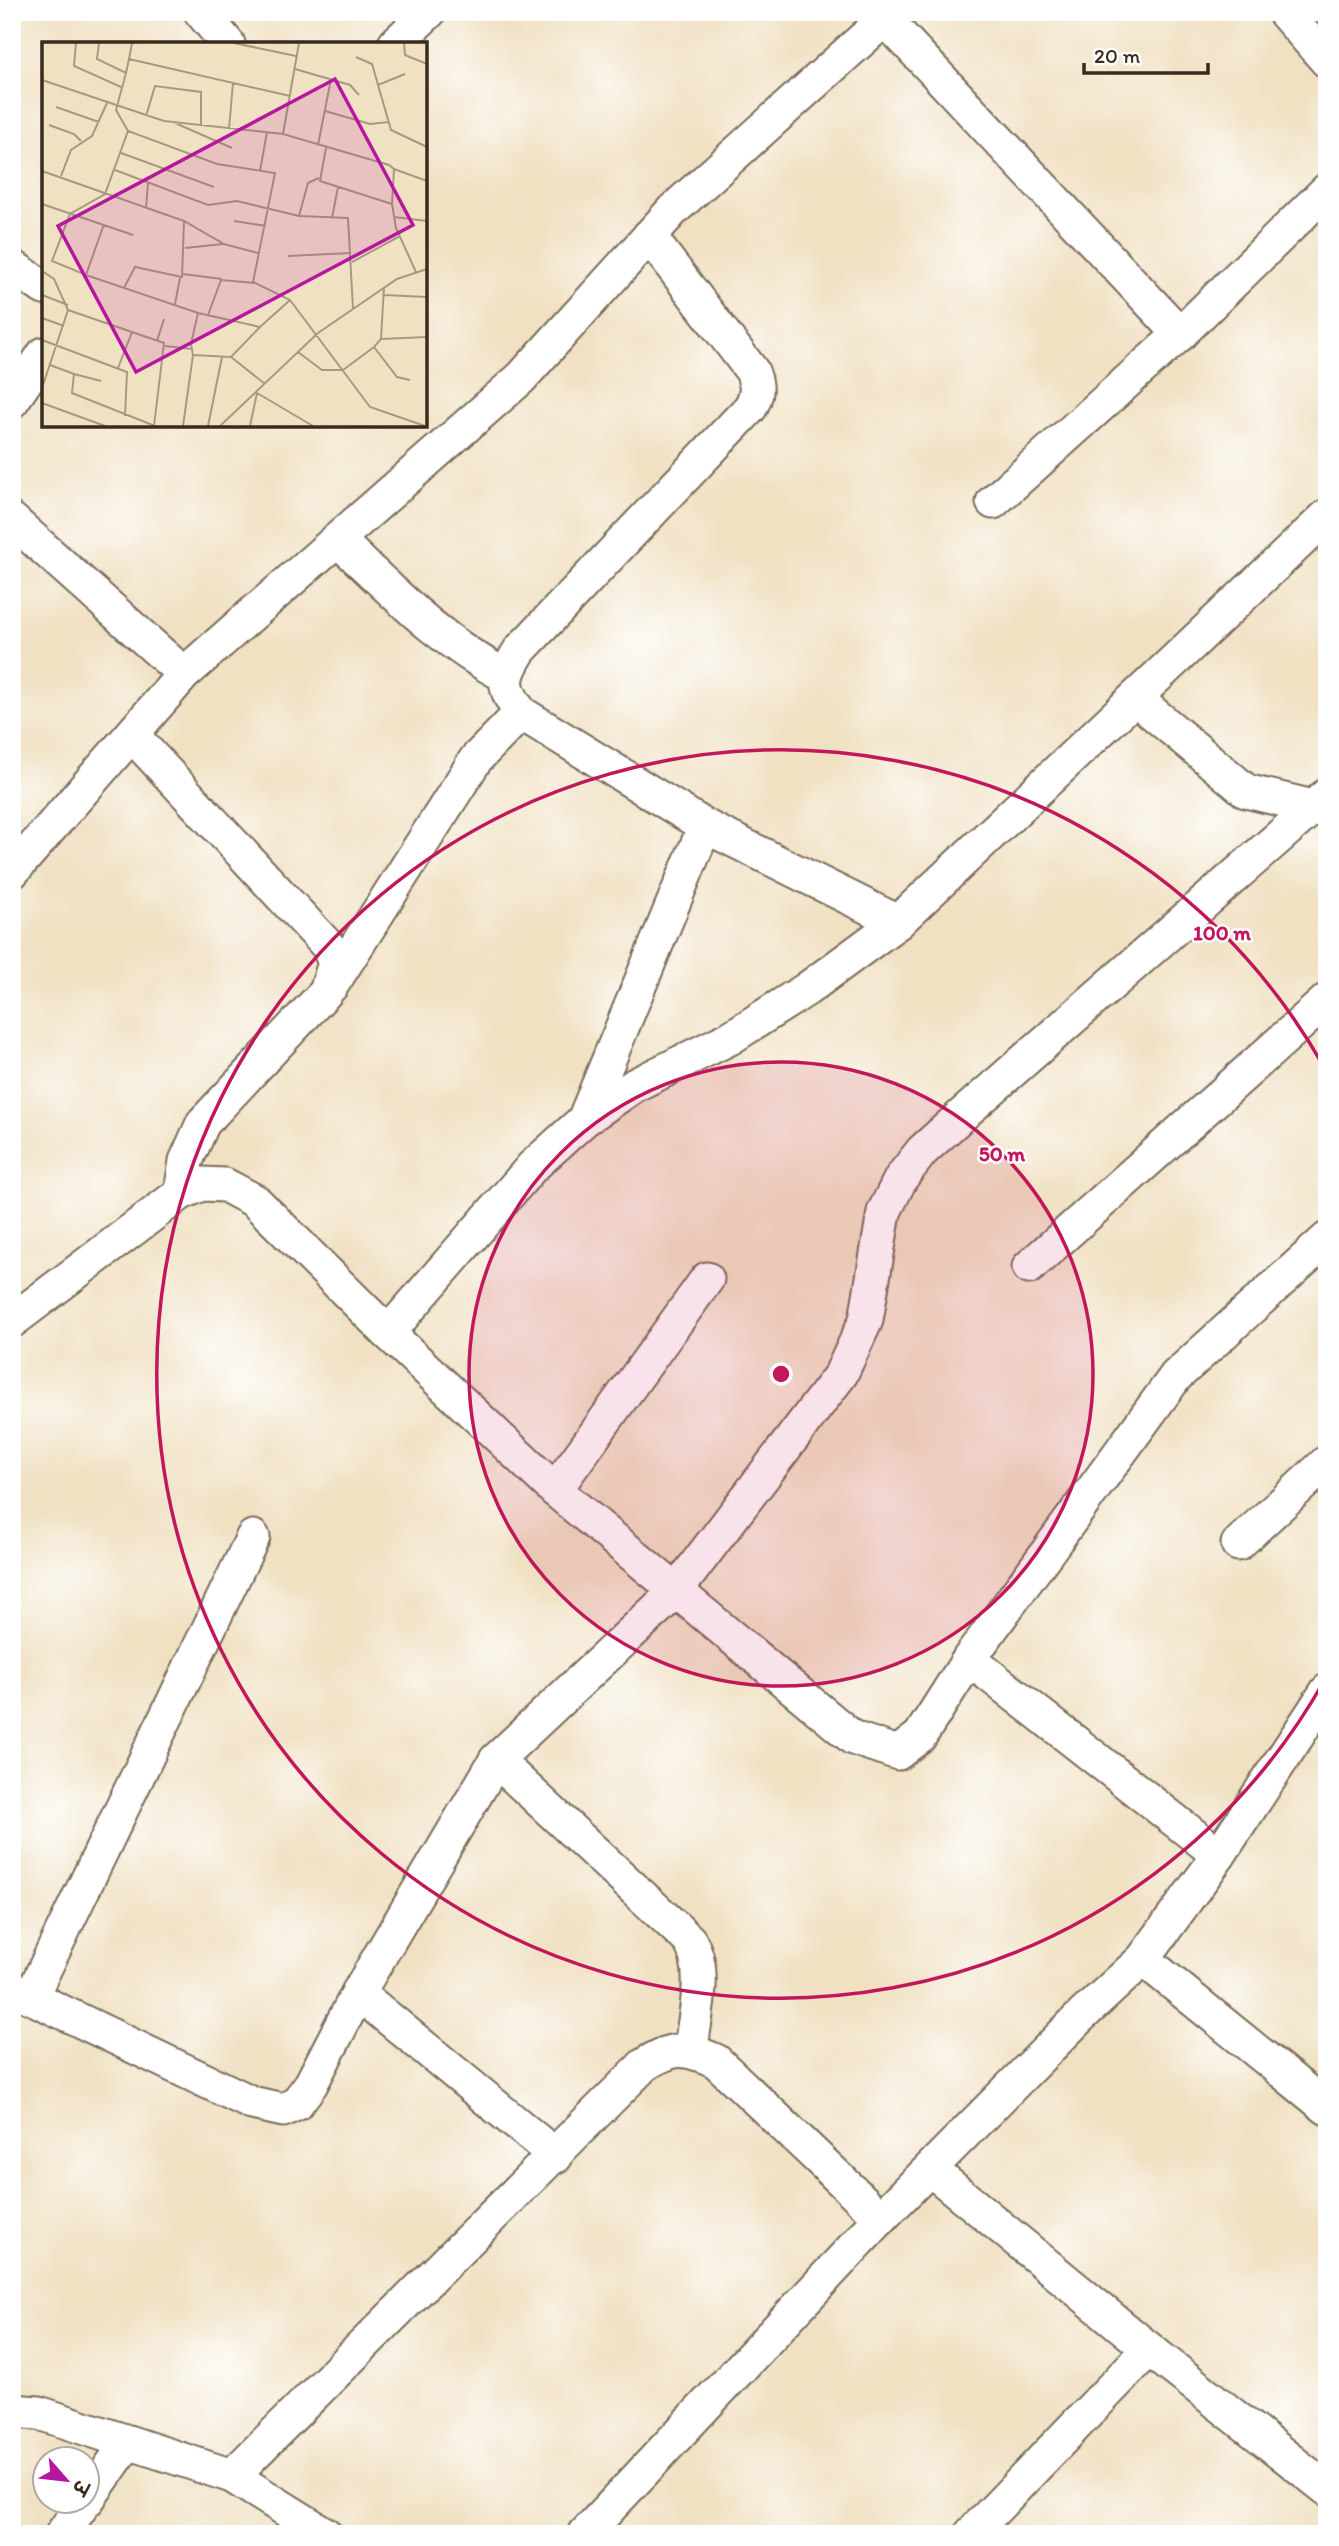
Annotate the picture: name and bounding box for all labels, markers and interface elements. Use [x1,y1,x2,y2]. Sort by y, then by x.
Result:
scale bar [1084,32,1208,76]
inset map [42,42,427,427]
text: 20 m [1094,43,1141,68]
text: 100 m [1193,920,1251,945]
text: 50 m [979,1141,1026,1166]
centre of rings [769,1362,793,1386]
north arrow [32,2444,102,2514]
text: उ [66,2475,95,2501]

